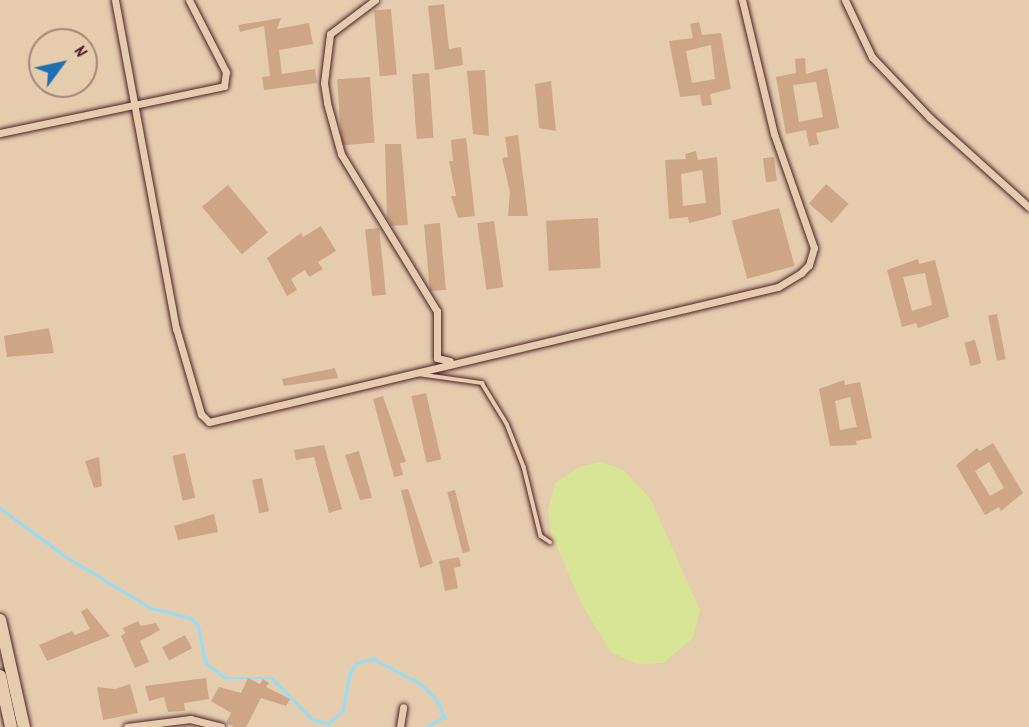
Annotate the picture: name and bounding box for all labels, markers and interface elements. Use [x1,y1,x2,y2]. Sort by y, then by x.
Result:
north arrow [28,28,98,98]
text: N [65,41,93,64]

